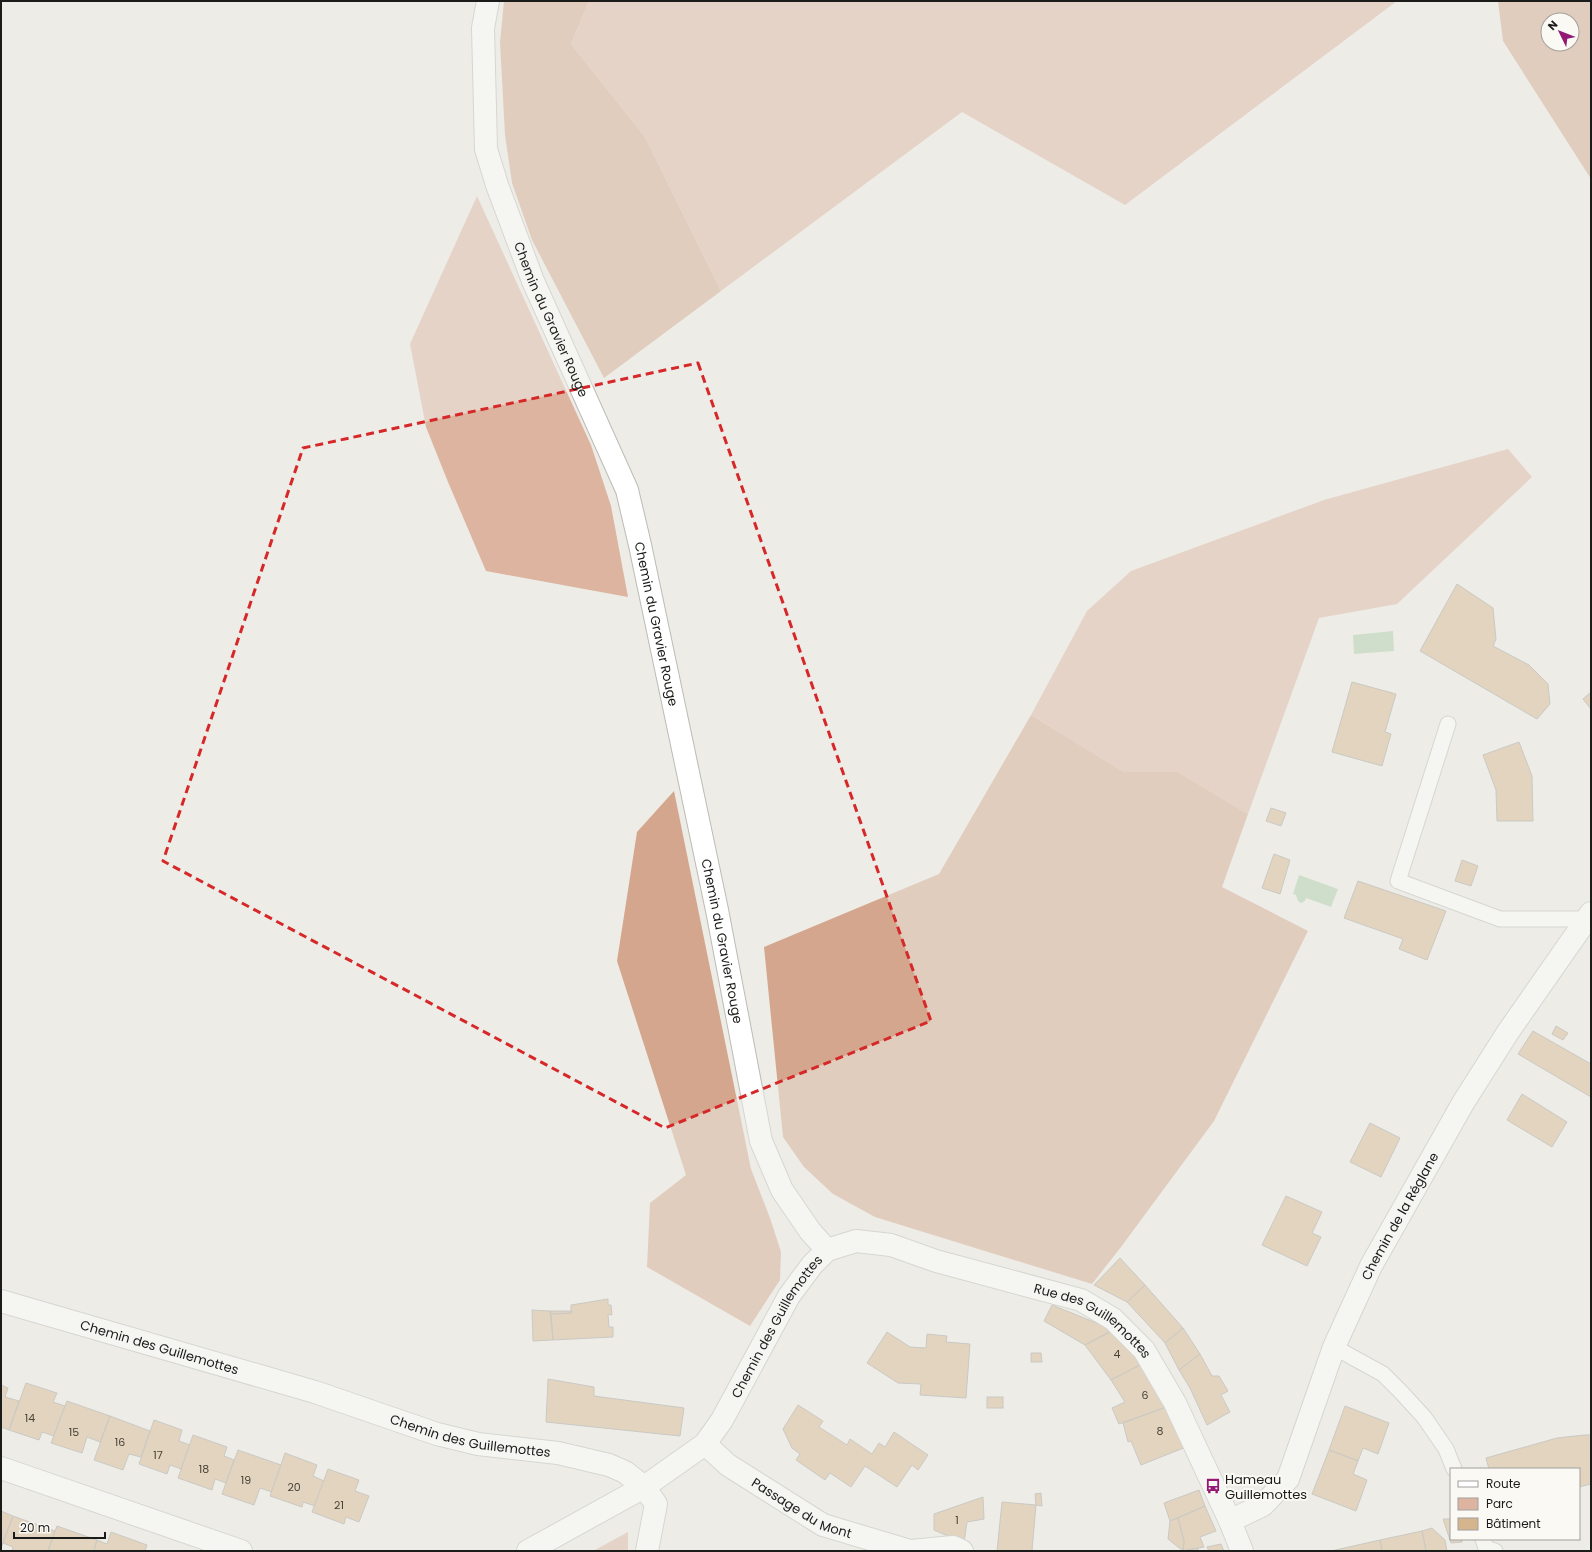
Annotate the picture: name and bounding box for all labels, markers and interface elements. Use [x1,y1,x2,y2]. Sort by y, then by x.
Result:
north arrow [1540,12,1580,52]
text: N [1544,17,1561,34]
street label: Chemin du Gravier Rouge [509,239,593,400]
street label: Chemin du Gravier Rouge [630,540,683,708]
street label: Chemin du Gravier Rouge [696,857,747,1025]
street label: Chemin de la Réglane [1357,1149,1443,1283]
street label: Chemin des Guillemottes [727,1251,827,1402]
street label: Rue des Guillemottes [1032,1279,1156,1362]
street label: Chemin des Guillemottes [78,1315,241,1379]
house number: 4 [1114,1346,1121,1362]
house number: 6 [1142,1387,1149,1403]
house number: 14 [25,1410,35,1426]
street label: Chemin des Guillemottes [387,1410,552,1462]
house number: 8 [1157,1423,1164,1439]
house number: 15 [69,1424,79,1440]
house number: 16 [115,1434,125,1450]
house number: 17 [153,1447,163,1463]
house number: 18 [199,1461,209,1477]
legend [1450,1468,1580,1540]
place label: Hameau Guillemottes [1225,1470,1307,1504]
house number: 19 [241,1472,251,1488]
street label: Passage du Mont [748,1473,854,1543]
text: Route [1486,1475,1520,1492]
bus stop icon: Hameau Guillemottes [1204,1477,1222,1495]
house number: 20 [287,1479,301,1495]
text: Parc [1486,1495,1513,1512]
house number: 21 [334,1497,344,1513]
house number: 1 [955,1512,959,1528]
scale bar [14,1514,105,1540]
text: Bâtiment [1486,1515,1541,1532]
text: 20 m [20,1519,50,1536]

